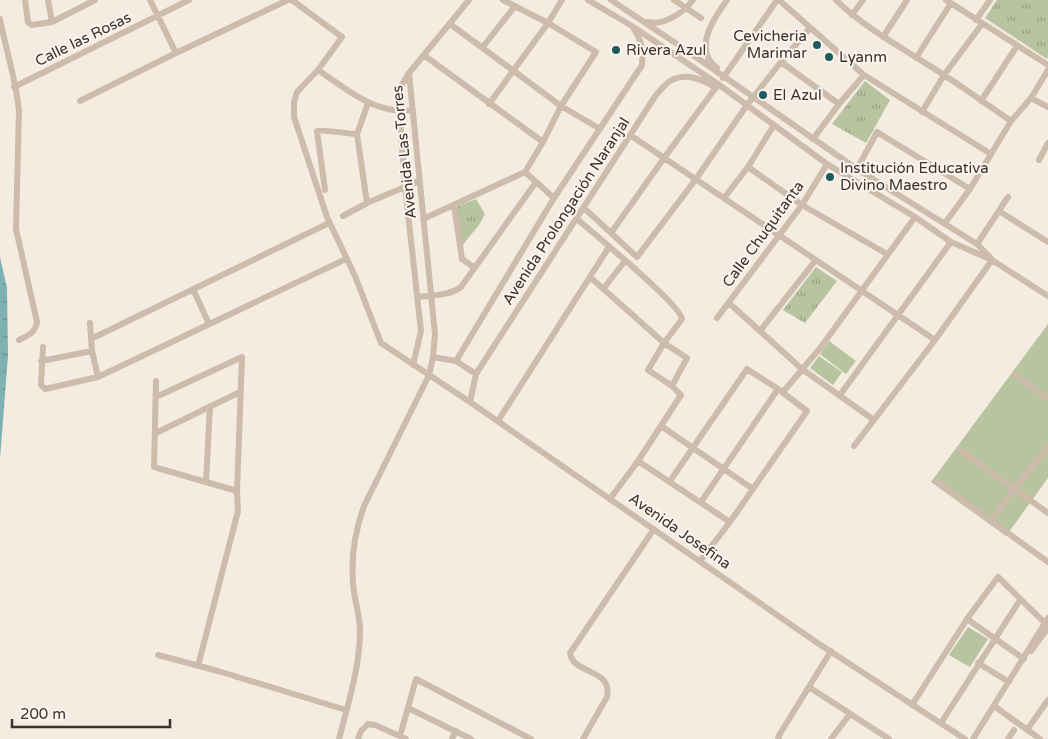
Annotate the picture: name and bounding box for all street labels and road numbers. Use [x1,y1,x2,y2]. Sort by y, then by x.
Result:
street label: Calle las Rosas [32,8,134,70]
street label: Avenida Las Torres [388,84,420,220]
street label: Avenida Prolongación Naranjal [499,114,633,308]
street label: Calle Chuquitanta [718,177,808,291]
street label: Avenida Josefina [625,489,735,573]

